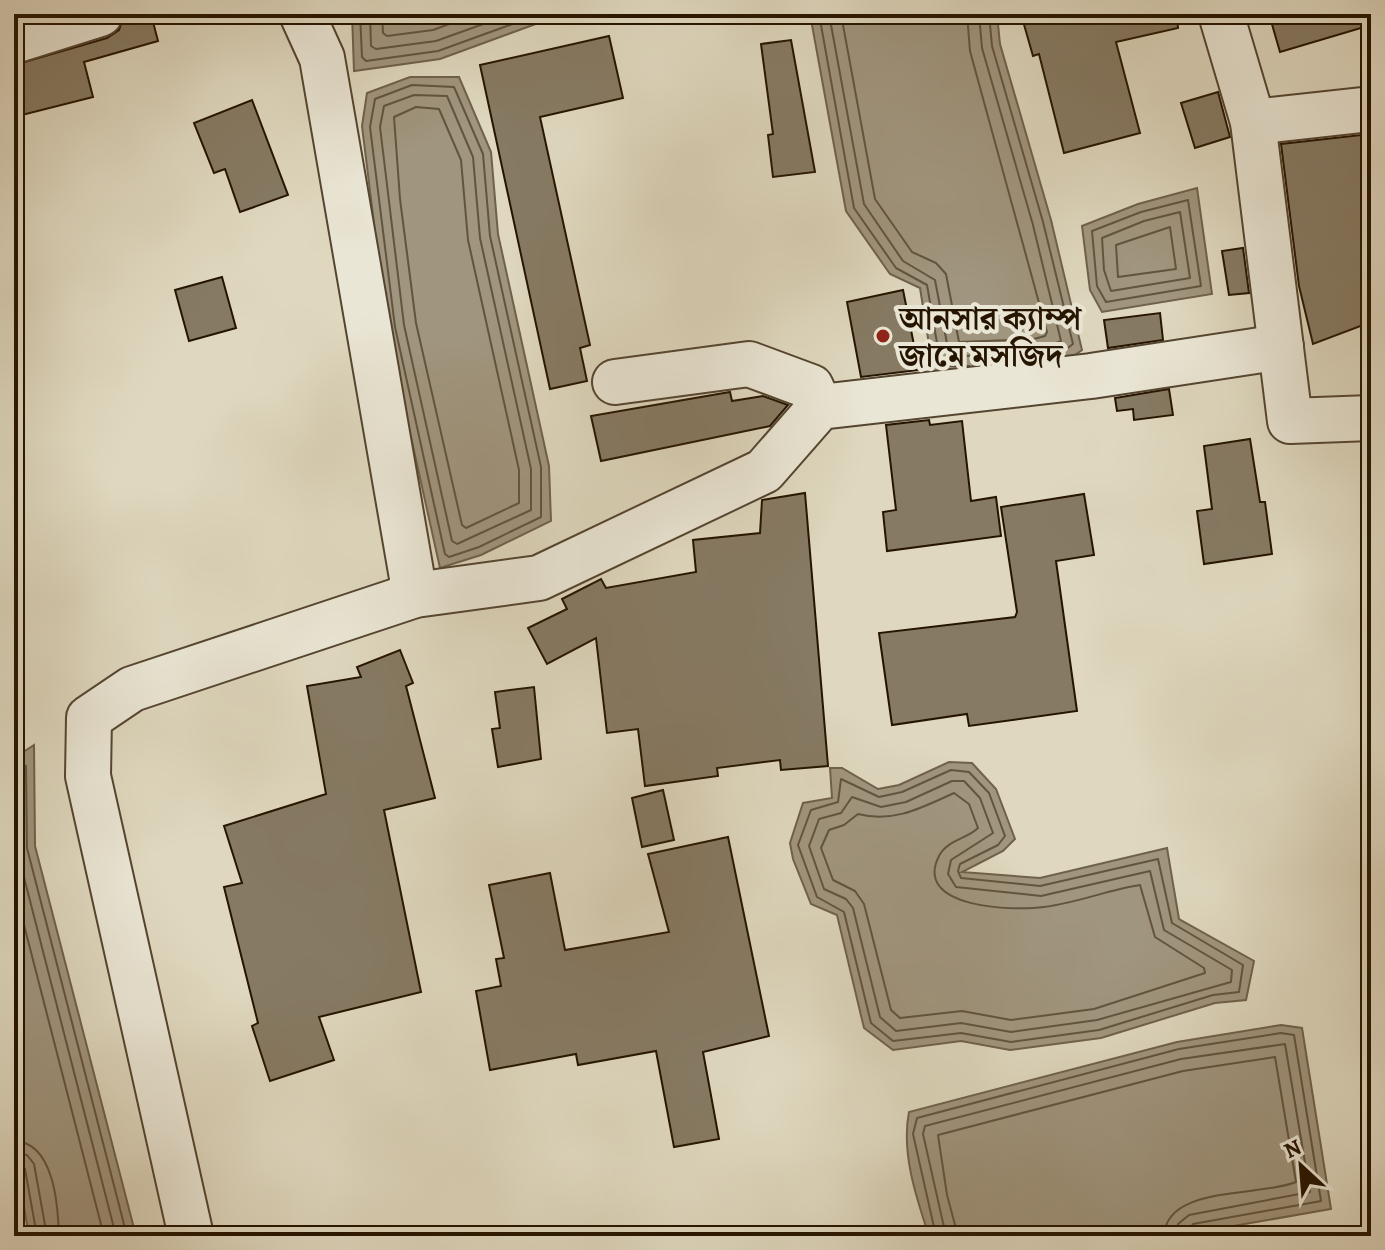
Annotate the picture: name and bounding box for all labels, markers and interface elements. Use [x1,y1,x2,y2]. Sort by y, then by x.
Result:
place label: আনসার ক্যাম্প জামে মসজিদ [897,296,1083,377]
marker: আনসার ক্যাম্প জামে মসজিদ [874,327,892,345]
north arrow [1261,1126,1341,1206]
text: N [1279,1132,1306,1166]

